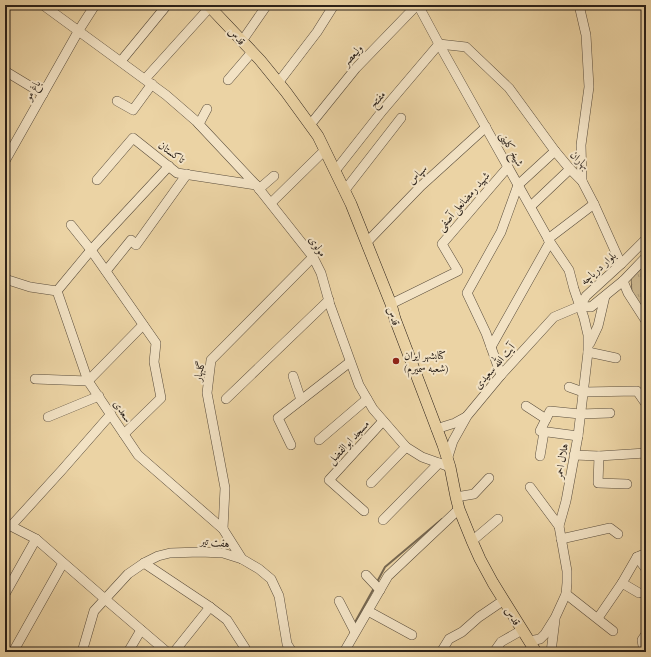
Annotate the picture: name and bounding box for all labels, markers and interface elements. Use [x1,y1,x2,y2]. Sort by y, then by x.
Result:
street label: قدس [225,25,248,48]
street label: ولیعصر [339,42,366,70]
street label: باغ مو [21,78,46,105]
street label: مفتح [367,88,391,113]
street label: شیخ کلینی [493,130,526,171]
street label: تاکستان [156,139,188,167]
street label: بهاران [567,148,592,173]
street label: سپاس [405,162,431,188]
street label: شهید رمضانعلی آصفی [433,168,494,235]
street label: مولوی [306,233,329,259]
street label: بلوار دریاچه [578,249,620,289]
street label: قدس [384,305,403,327]
street label: آیت الله سعیدی [469,338,519,392]
place label: کتابشهر ایران (شعبه سمیرم) [404,349,448,378]
marker: کتابشهر ایران (شعبه سمیرم) [391,356,401,366]
street label: گلبهار [190,360,209,384]
street label: سعدی [111,398,135,425]
street label: مسجد ابوالفضل [325,418,374,469]
street label: هلال احمر [552,442,572,481]
street label: هفت تیر [199,534,230,550]
street label: قدس [502,605,523,628]

